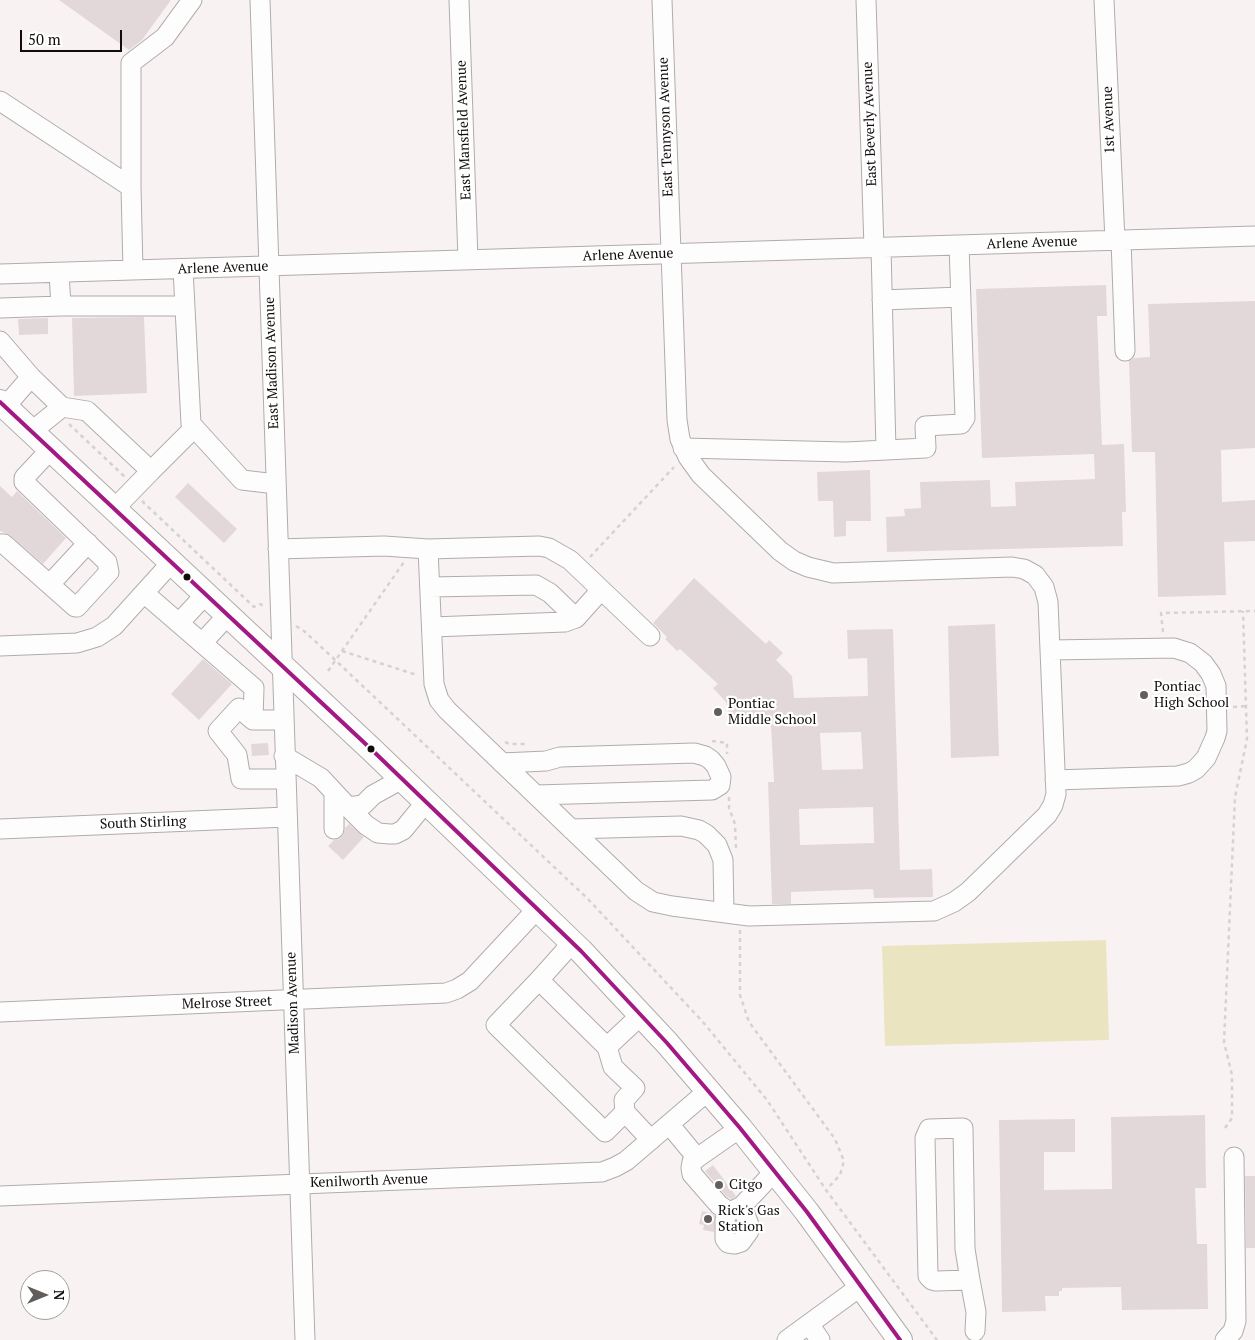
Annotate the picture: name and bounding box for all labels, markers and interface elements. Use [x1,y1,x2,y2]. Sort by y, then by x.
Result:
scale bar [22,20,125,52]
text: 50 m [28,29,61,49]
street label: East Tennyson Avenue [655,57,677,197]
street label: East Mansfield Avenue [453,60,475,200]
street label: East Beverly Avenue [859,61,881,187]
street label: 1st Avenue [1099,86,1119,154]
street label: Arlene Avenue [986,233,1078,253]
street label: Arlene Avenue [582,245,674,265]
street label: Arlene Avenue [177,258,269,278]
street label: East Madison Avenue [261,297,283,429]
unlabelled marker [182,572,192,582]
place label: Pontiac High School [1154,679,1229,712]
marker: Pontiac High School [1138,689,1150,701]
place label: Pontiac Middle School [728,696,816,729]
marker: Pontiac Middle School [712,706,724,718]
unlabelled marker [366,744,376,754]
street label: South Stirling [99,813,187,833]
street label: Madison Avenue [283,951,303,1055]
street label: Melrose Street [182,993,272,1013]
street label: Kenilworth Avenue [310,1171,428,1191]
place label: Citgo [729,1177,763,1193]
marker: Citgo [713,1179,725,1191]
place label: Rick's Gas Station [718,1203,780,1236]
marker: Rick's Gas Station [702,1213,714,1225]
north arrow [20,1270,70,1320]
text: N [50,1290,69,1300]

